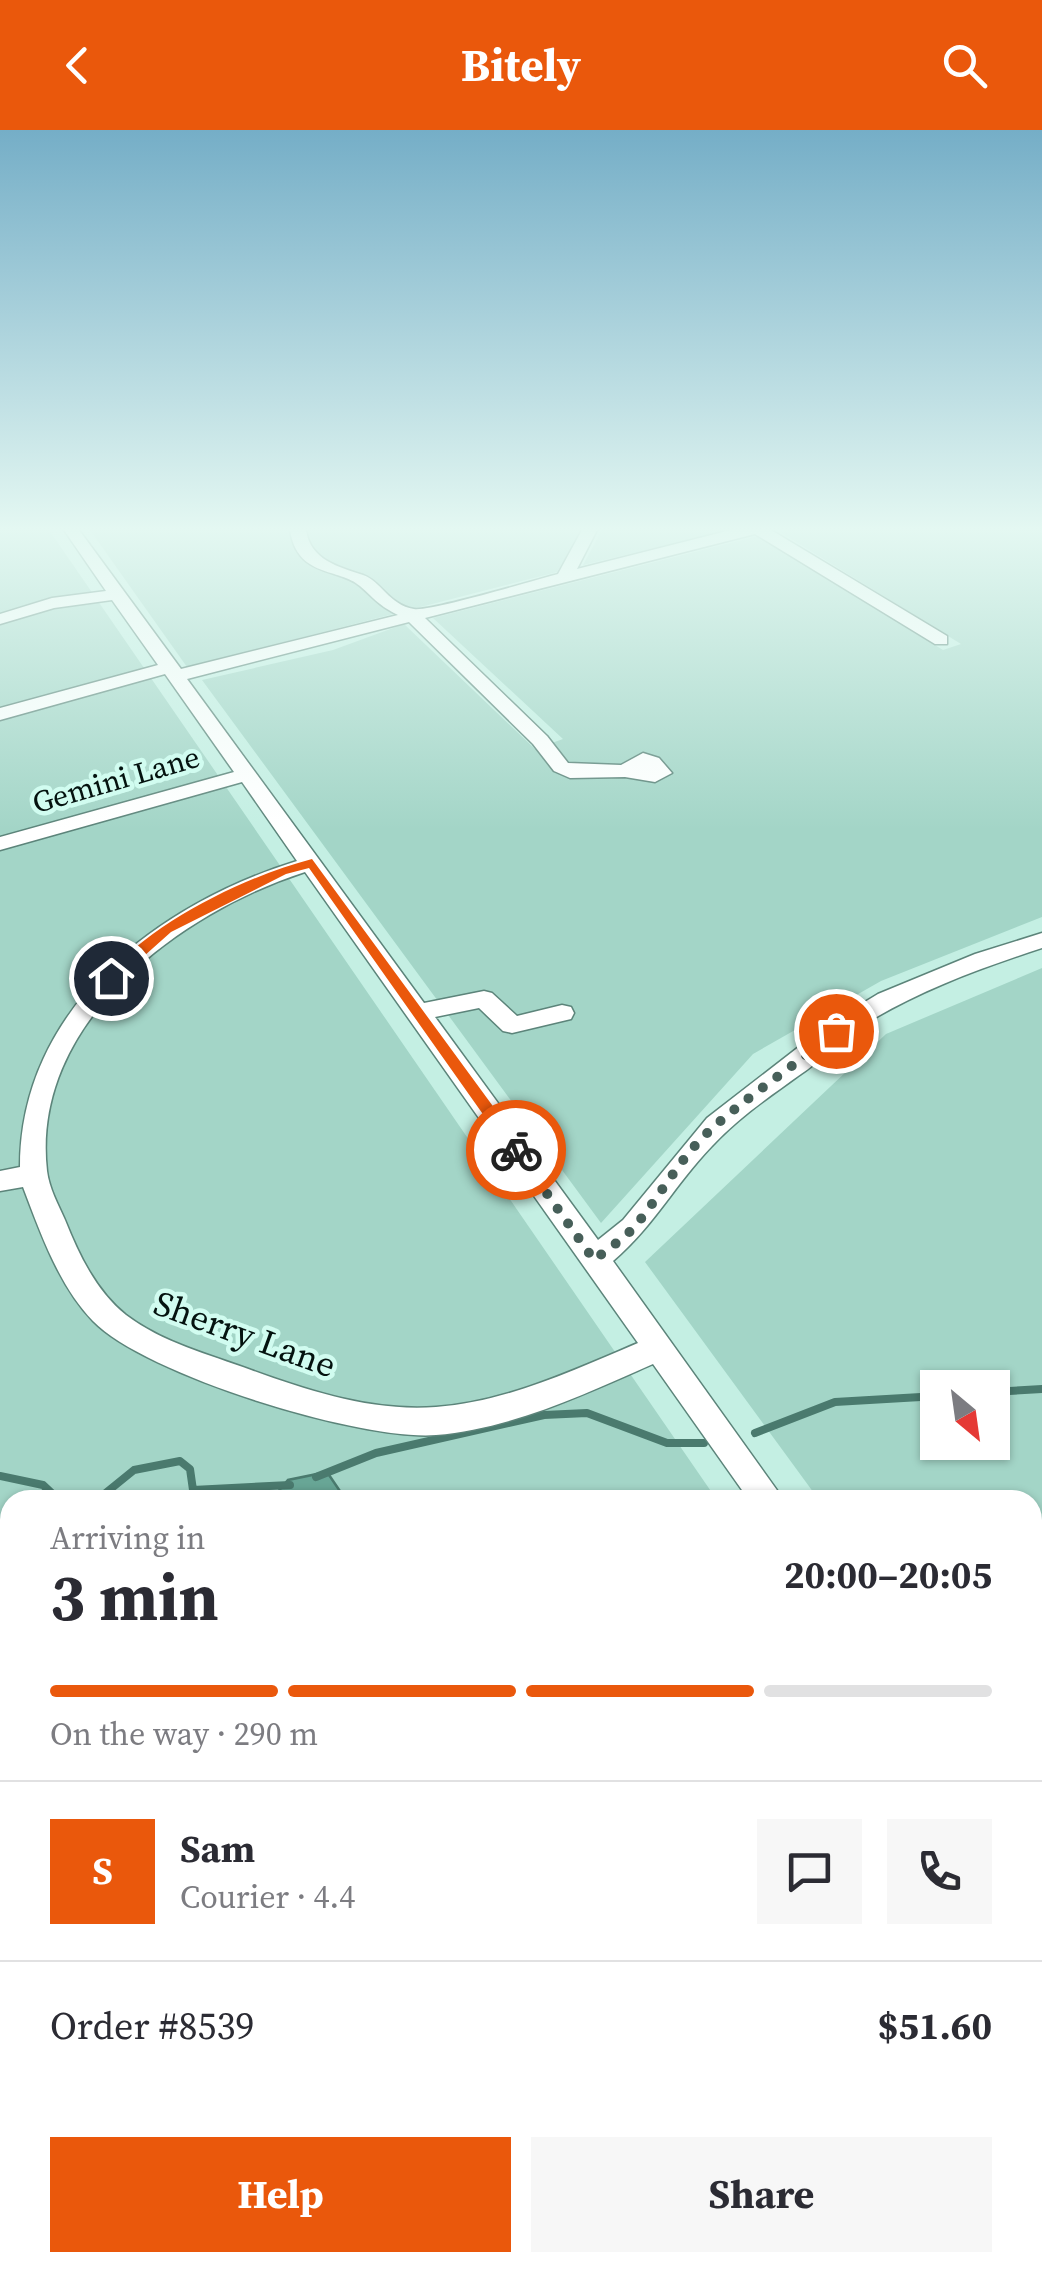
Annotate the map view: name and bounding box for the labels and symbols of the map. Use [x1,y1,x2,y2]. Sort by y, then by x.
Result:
street label: Gemini Lane [27,736,204,823]
pin [69,936,154,1021]
pin [794,989,879,1074]
courier [466,1100,566,1200]
street label: Sherry Lane [147,1279,343,1389]
north arrow [920,1370,1010,1460]

